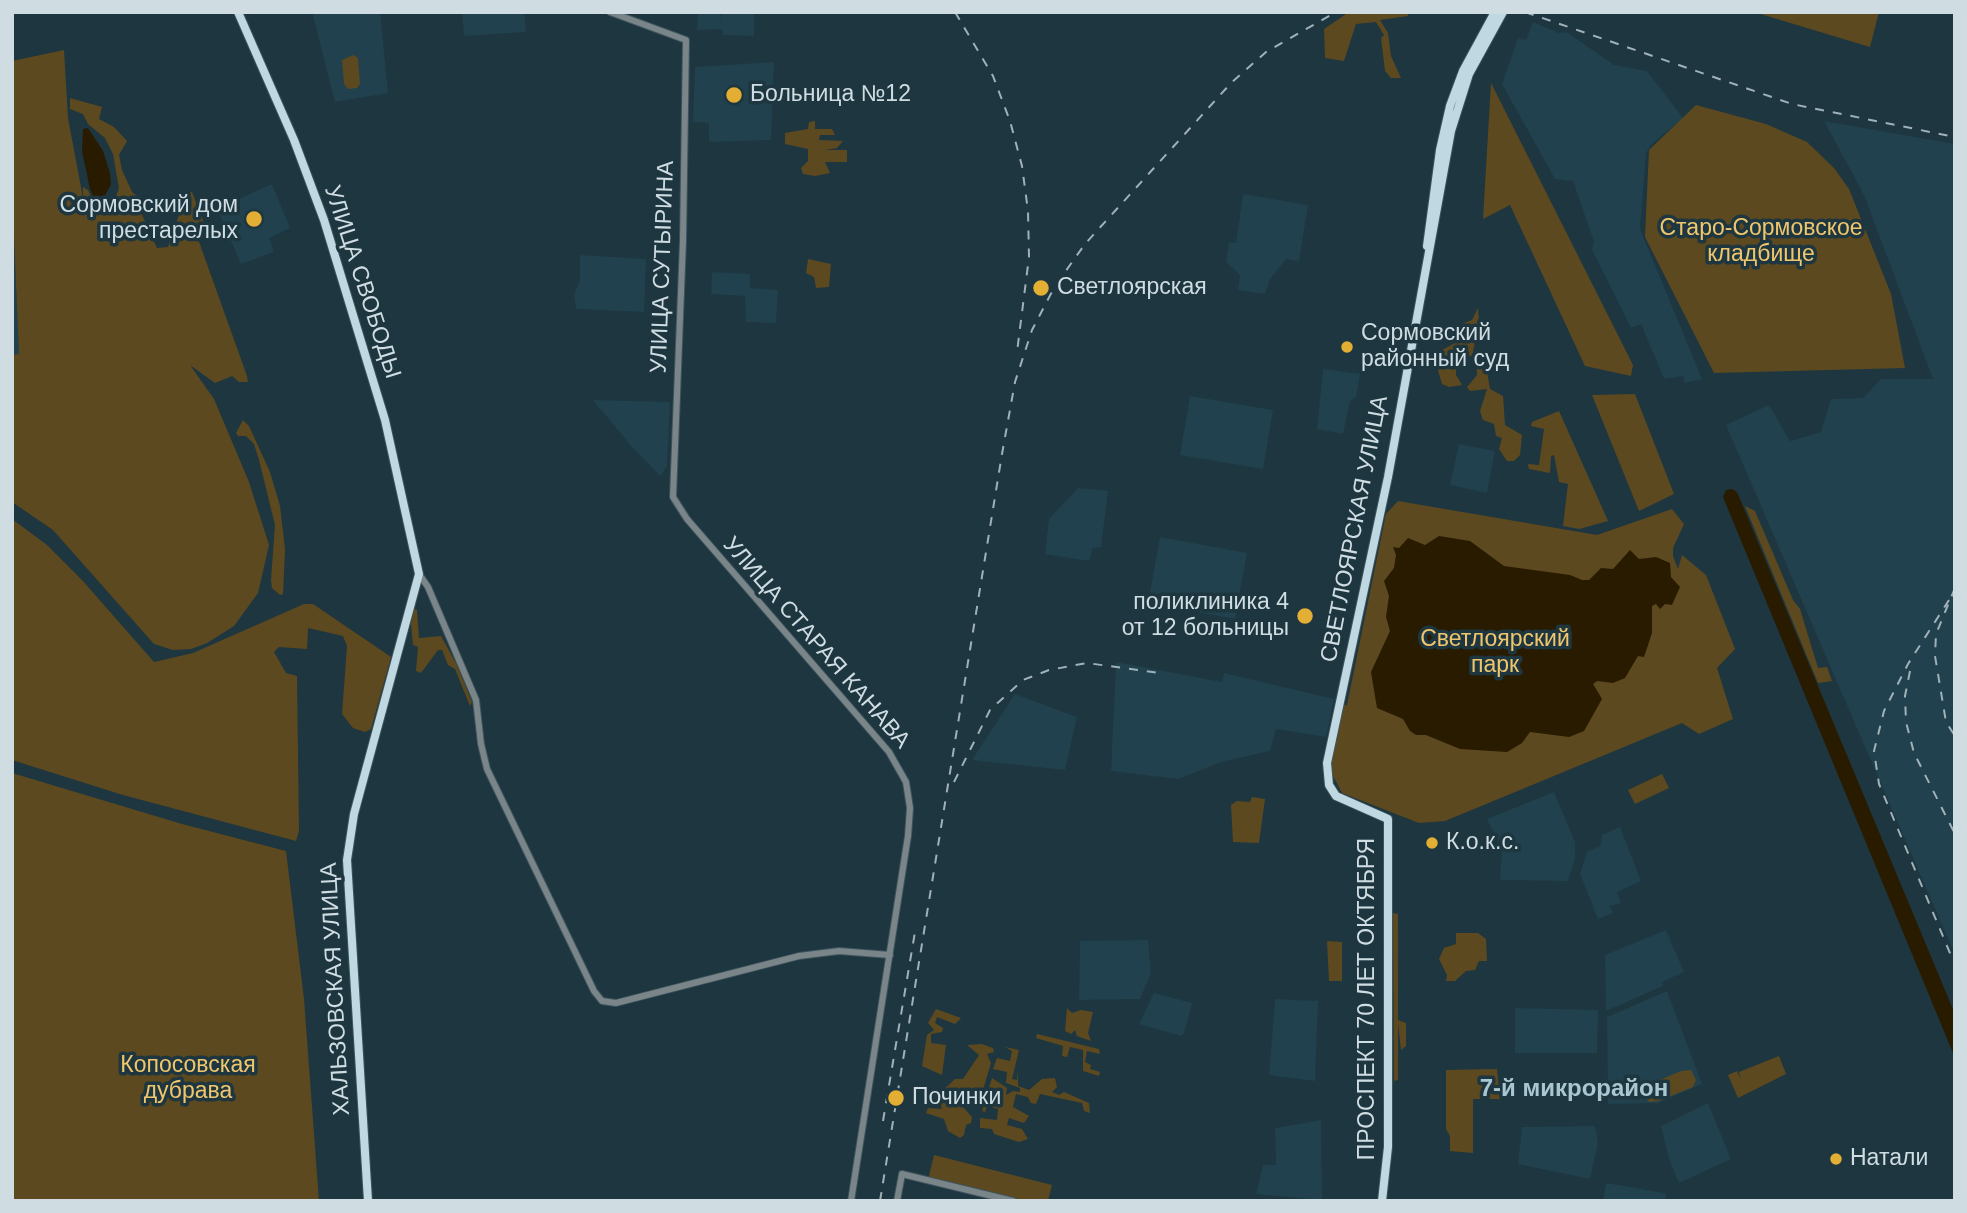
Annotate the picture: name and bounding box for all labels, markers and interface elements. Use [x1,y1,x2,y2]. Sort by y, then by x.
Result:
place label: Больница №12 [750,81,911,109]
marker: Больница №12 [724,85,744,105]
street label: УЛИЦА СУТЫРИНА [645,160,681,374]
street label: УЛИЦА СВОБОДЫ [318,182,406,382]
place label: Сормовский дом престарелых [60,192,238,246]
marker: Сормовский дом престарелых [244,209,264,229]
park label: Старо-Сормовское кладбище [1659,215,1863,269]
place label: Светлоярская [1057,274,1207,302]
marker: Светлоярская [1031,278,1051,298]
place label: Сормовский районный суд [1361,320,1509,374]
marker: Сормовский районный суд [1339,339,1355,355]
street label: СВЕТЛОЯРСКАЯ УЛИЦА [1316,393,1394,665]
street label: УЛИЦА СТАРАЯ КАНАВА [717,532,915,754]
place label: поликлиника 4 от 12 больницы [1122,589,1289,643]
marker: поликлиника 4 от 12 больницы [1295,606,1315,626]
park label: Светлоярский парк [1420,626,1570,680]
place label: К.о.к.с. [1446,829,1519,857]
marker: К.о.к.с. [1424,835,1440,851]
street label: ПРОСПЕКТ 70 ЛЕТ ОКТЯБРЯ [1354,838,1382,1160]
street label: ХАЛЬЗОВСКАЯ УЛИЦА [316,862,356,1116]
park label: Копосовская дубрава [120,1052,256,1106]
district label: 7-й микрорайон [1480,1075,1668,1103]
place label: Починки [912,1084,1001,1112]
marker: Починки [886,1088,906,1108]
place label: Натали [1850,1145,1928,1173]
marker: Натали [1828,1151,1844,1167]

